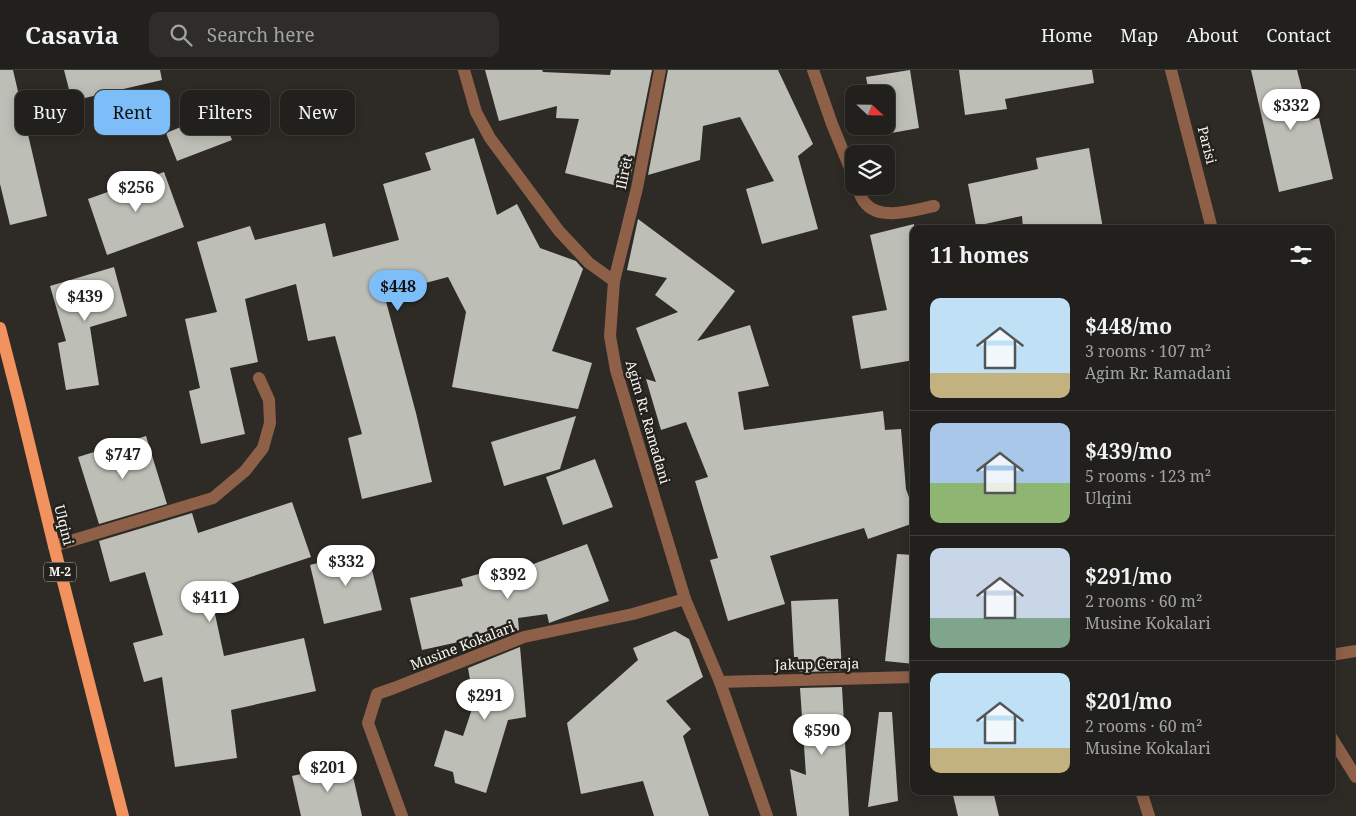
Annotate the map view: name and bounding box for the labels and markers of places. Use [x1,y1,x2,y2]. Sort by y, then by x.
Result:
pin: $332 [1261,88,1321,131]
pin: $256 [106,170,166,213]
pin: $448 [368,270,428,312]
pin: $439 [55,280,115,322]
pin: $747 [93,438,153,480]
pin: $332 [316,544,376,587]
pin: $392 [478,558,538,600]
pin: $411 [180,580,240,623]
pin: $291 [455,678,515,721]
pin: $590 [792,714,852,756]
pin: $201 [298,750,358,793]

